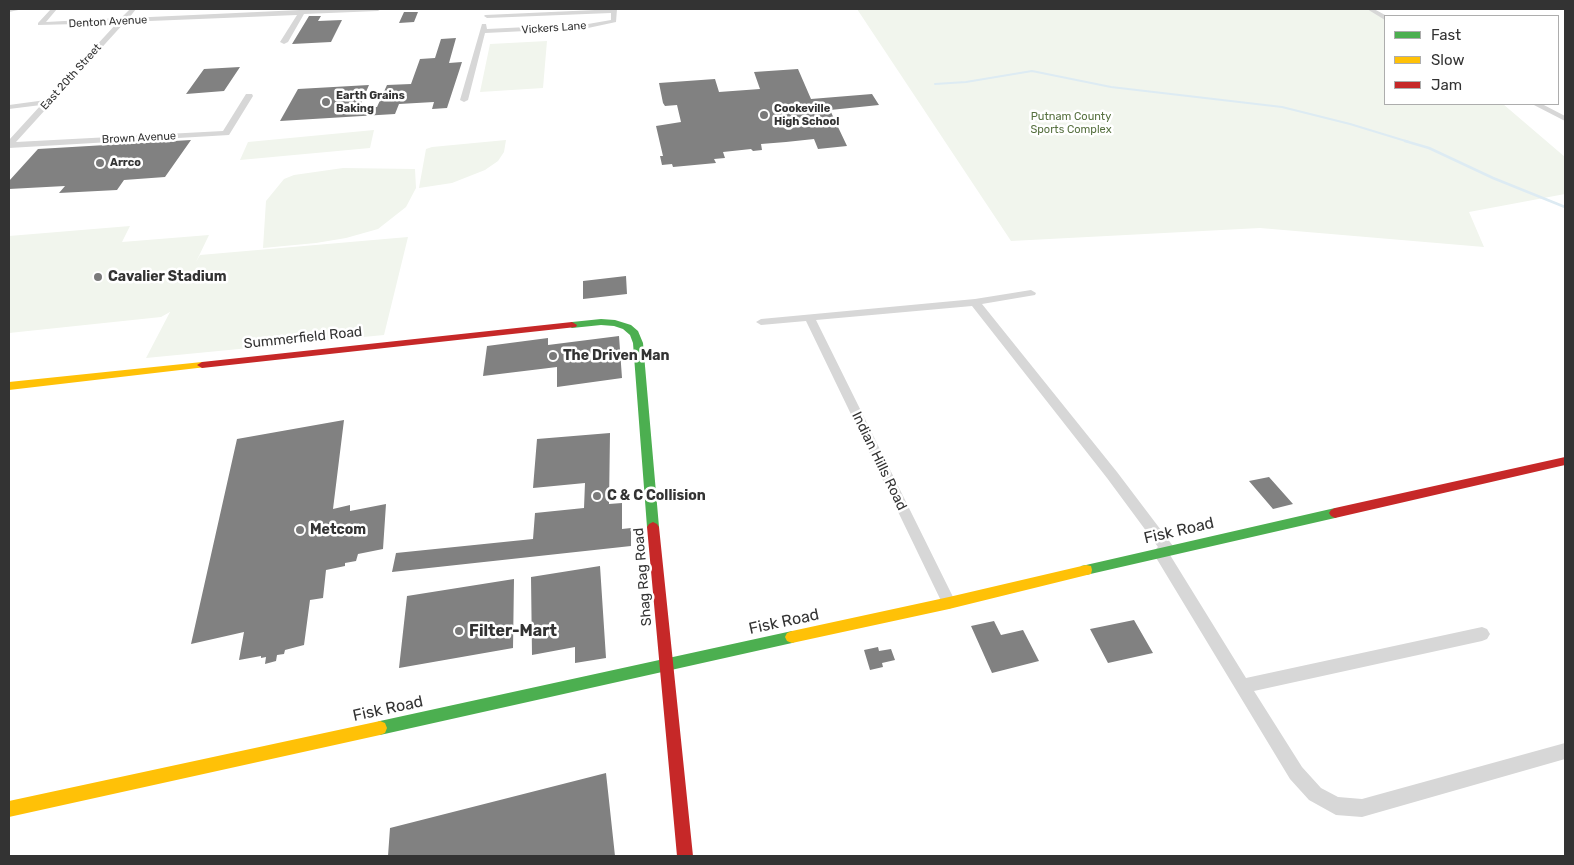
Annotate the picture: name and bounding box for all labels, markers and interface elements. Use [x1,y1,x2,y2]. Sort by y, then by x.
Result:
street label: Denton Avenue [68,13,148,31]
legend [1384,15,1559,105]
street label: Vickers Lane [521,19,587,37]
text: Fast [1431,26,1461,44]
street label: East 20th Street [38,41,104,113]
text: Slow [1431,51,1464,69]
text: Jam [1431,76,1462,94]
place label: Earth Grains Baking [336,89,405,115]
marker: Earth Grains Baking [320,96,332,108]
place label: Cookeville High School [774,102,839,128]
marker: Cookeville High School [758,109,770,121]
park label: Putnam County Sports Complex [1030,110,1112,136]
street label: Brown Avenue [102,129,176,147]
place label: Arrco [110,156,141,170]
marker: Arrco [94,157,106,169]
place label: Cavalier Stadium [108,269,227,285]
marker: Cavalier Stadium [92,271,104,283]
street label: Summerfield Road [243,323,363,353]
place label: The Driven Man [563,348,670,364]
marker: The Driven Man [547,350,559,362]
street label: Indian Hills Road [848,409,910,513]
place label: C & C Collision [607,488,706,504]
marker: C & C Collision [591,490,603,502]
street label: Fisk Road [1142,514,1216,548]
place label: Metcom [310,522,366,538]
marker: Metcom [294,524,306,536]
street label: Shag Rag Road [630,527,656,627]
street label: Fisk Road [747,605,821,639]
place label: Filter-Mart [469,621,557,641]
marker: Filter-Mart [453,625,465,637]
street label: Fisk Road [351,692,425,726]

